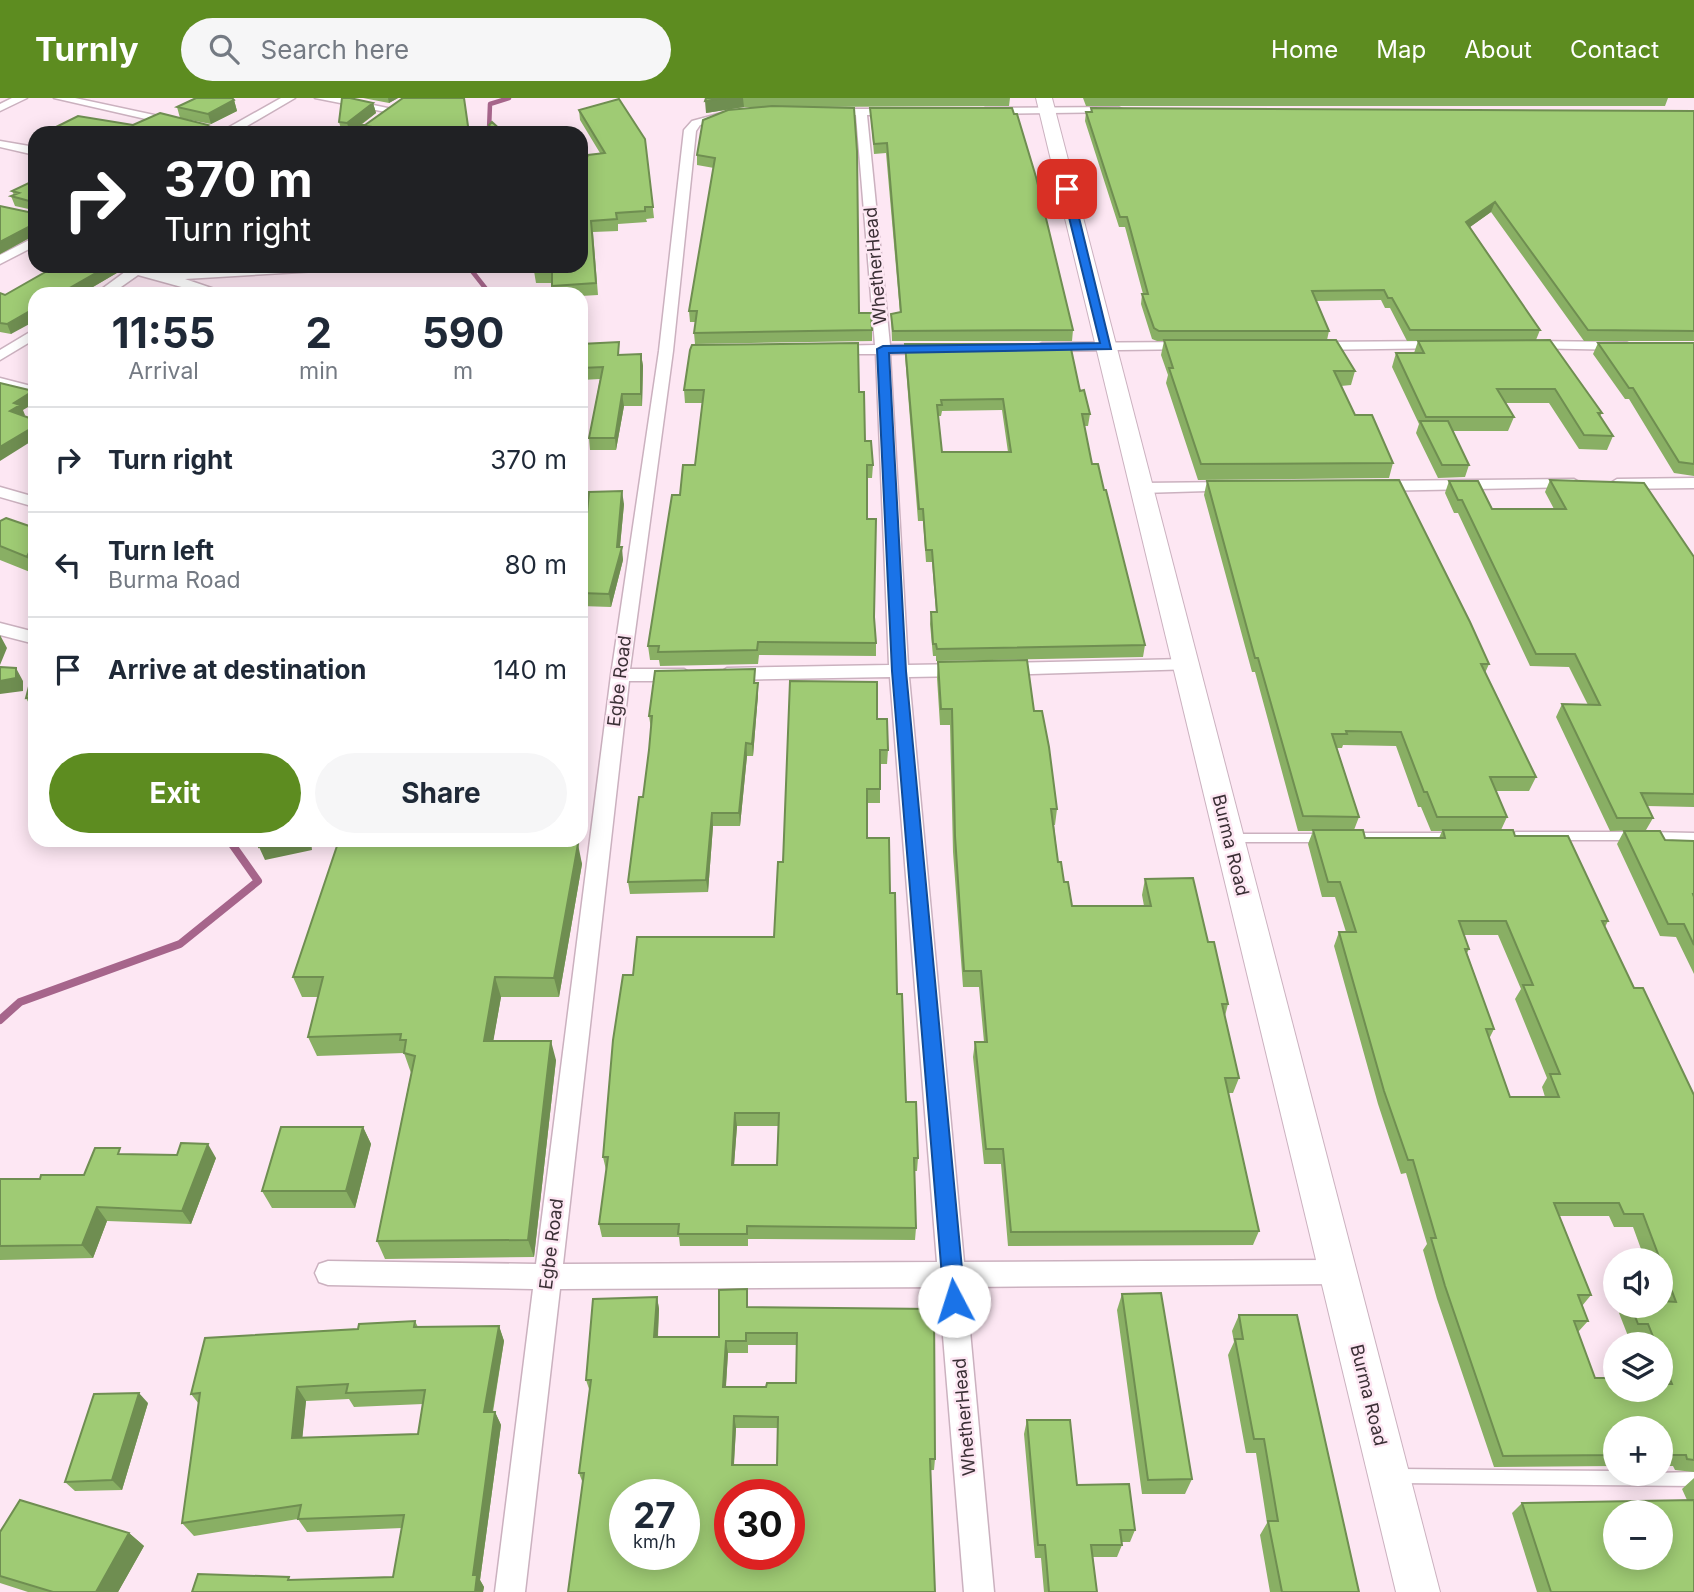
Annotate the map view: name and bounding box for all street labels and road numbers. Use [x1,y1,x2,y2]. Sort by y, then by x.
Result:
street label: WhetherHead [859,206,891,326]
street label: Egbe Road [603,634,635,728]
street label: Burma Road [1208,792,1254,898]
street label: Egbe Road [535,1197,567,1291]
street label: Burma Road [1346,1342,1392,1448]
street label: WhetherHead [948,1357,980,1477]

